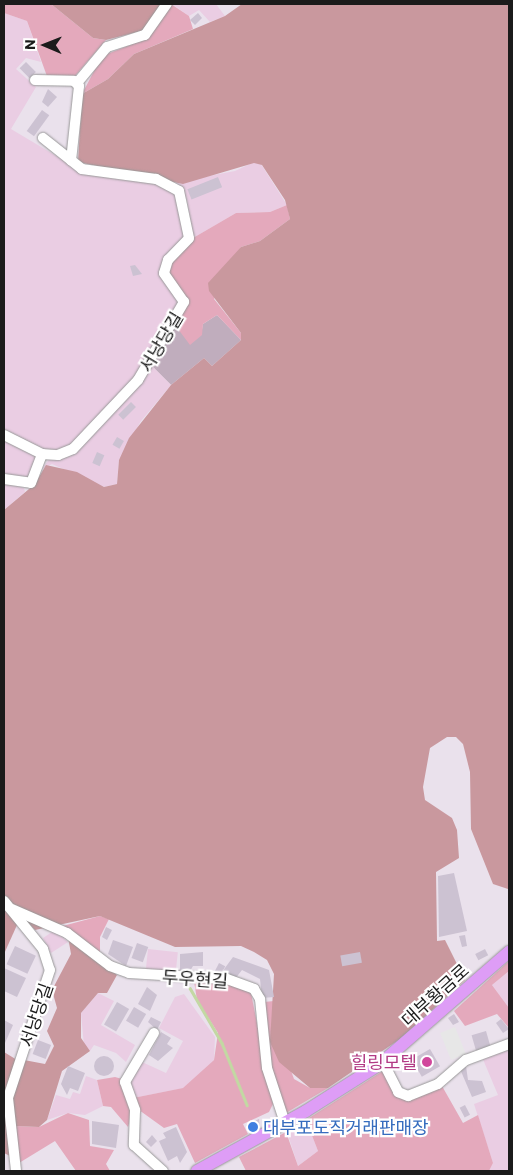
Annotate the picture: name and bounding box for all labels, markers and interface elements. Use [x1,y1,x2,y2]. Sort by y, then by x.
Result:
north arrow [20,20,70,70]
text: N [21,39,38,50]
street label: 서낭당길 [135,308,187,376]
street label: 대부황금로 [397,959,473,1031]
street label: 두우현길 [161,966,229,992]
street label: 서낭당길 [15,980,57,1050]
place label: 힐링모텔 [351,1051,417,1073]
marker: 힐링모텔 [421,1056,433,1068]
place label: 대부포도직거래판매장 [263,1116,429,1138]
marker: 대부포도직거래판매장 [247,1121,259,1133]

